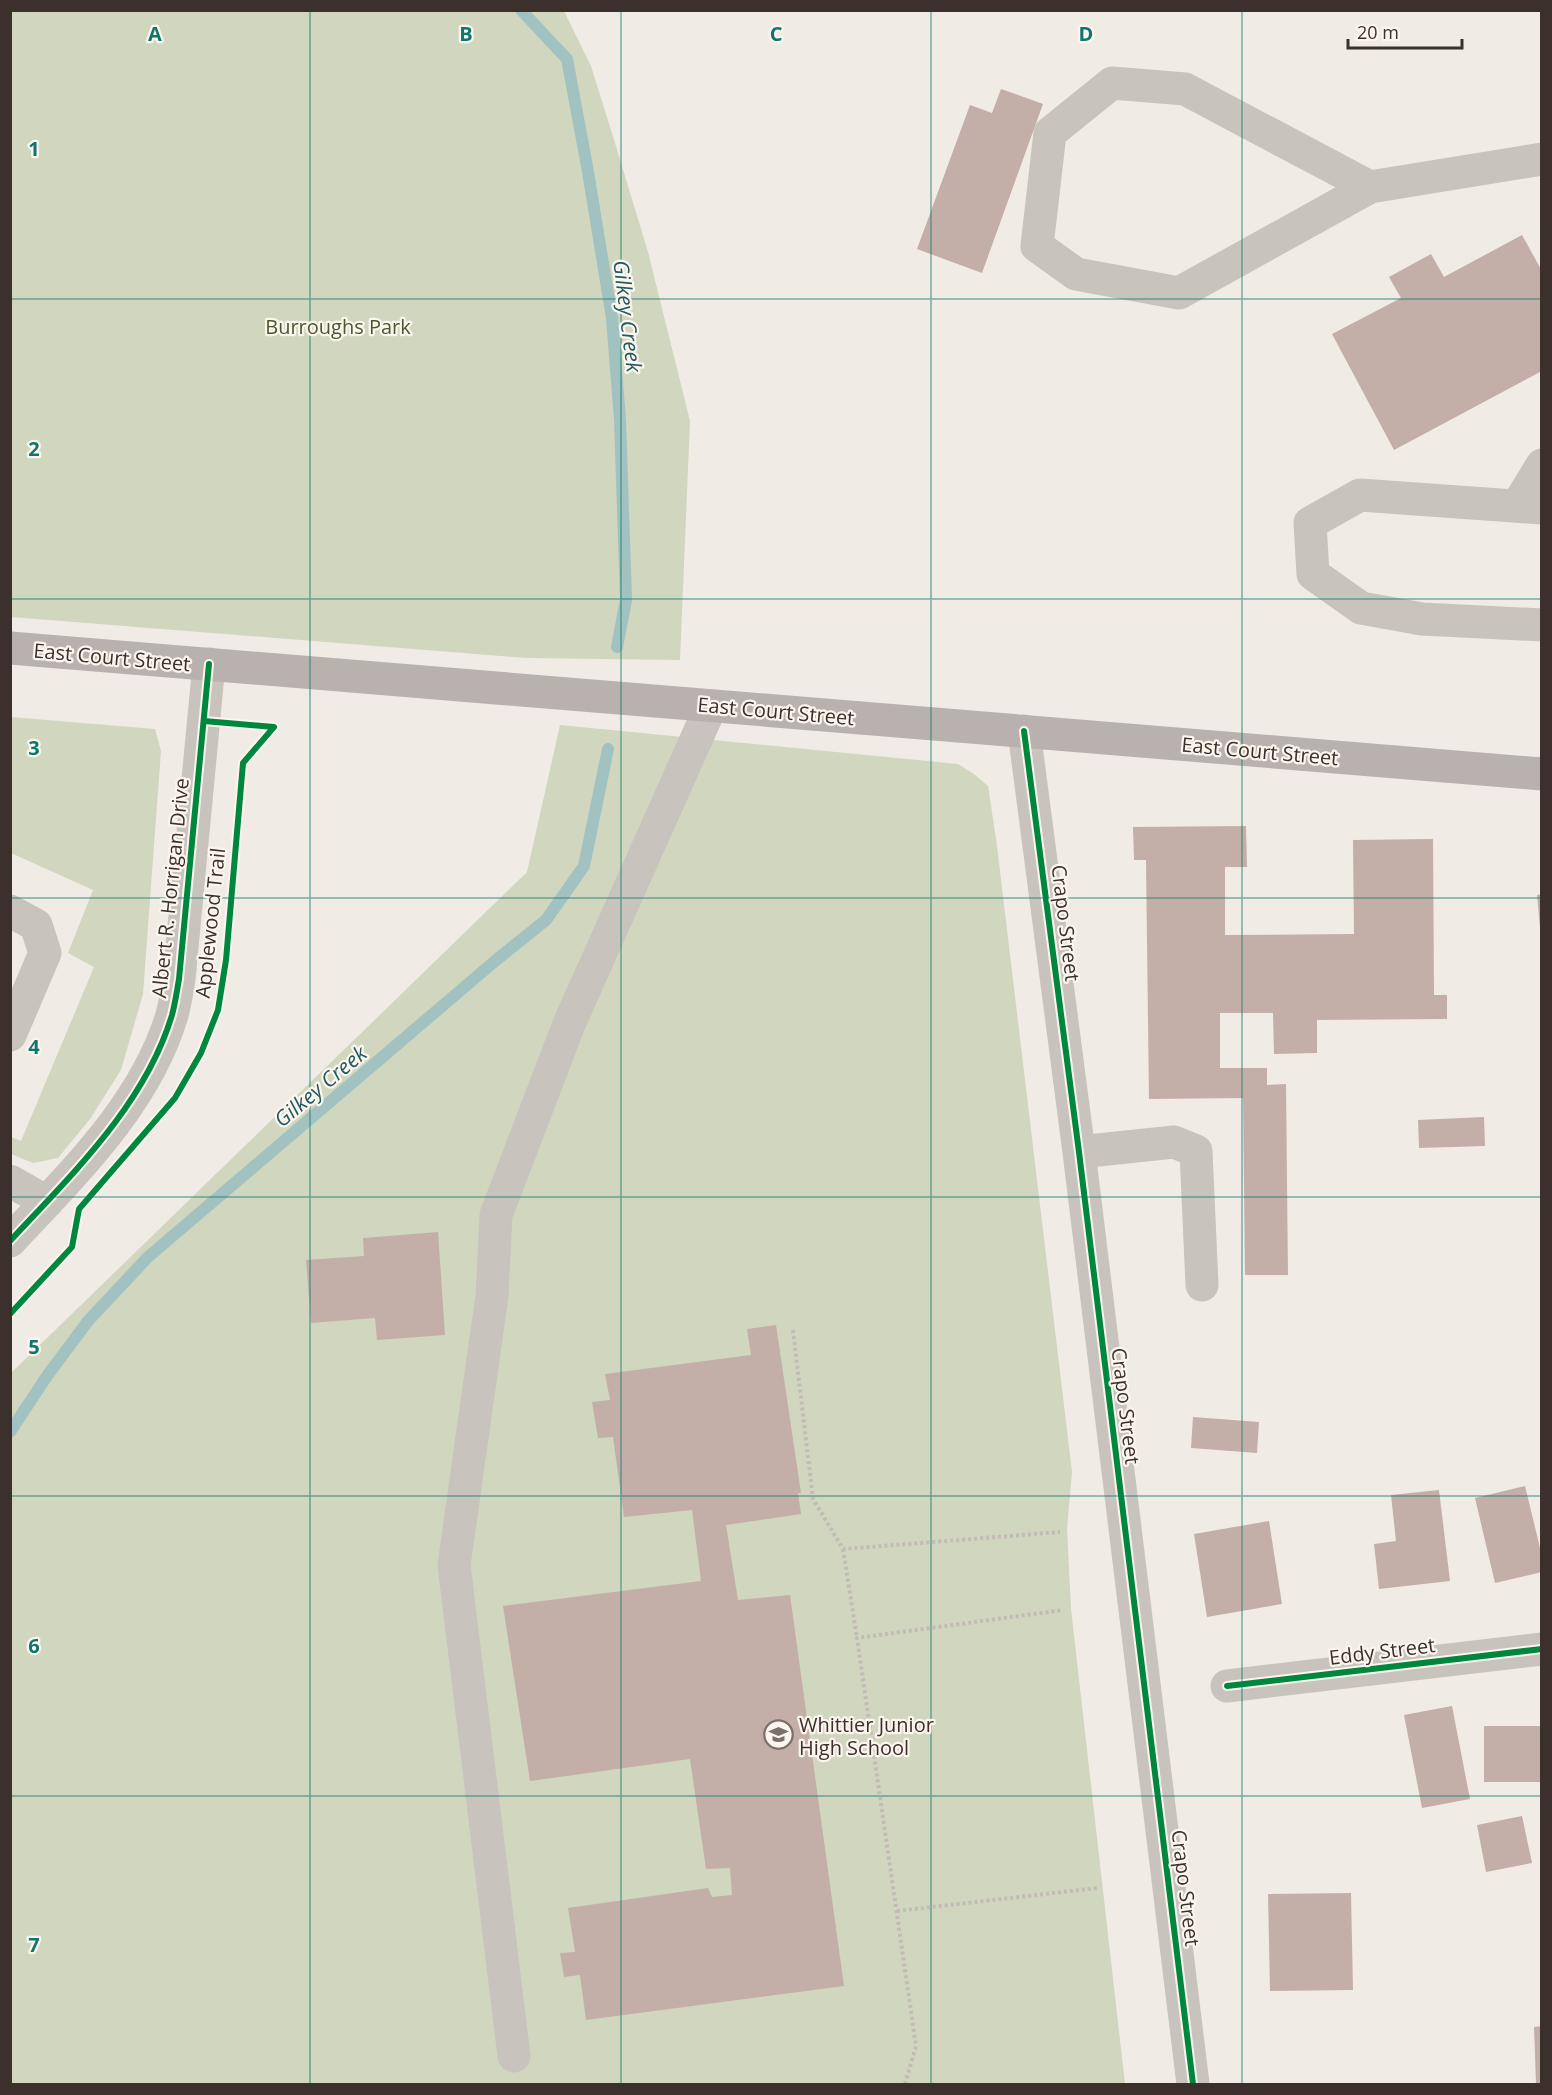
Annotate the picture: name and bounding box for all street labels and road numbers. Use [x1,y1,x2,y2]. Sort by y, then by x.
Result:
street label: East Court Street [32,637,192,677]
street label: East Court Street [696,691,856,731]
street label: East Court Street [1180,731,1340,771]
street label: Albert R. Horrigan Drive [145,777,195,999]
street label: Applewood Trail [189,847,231,999]
street label: Crapo Street [1045,863,1087,983]
street label: Crapo Street [1105,1346,1147,1466]
street label: Eddy Street [1327,1631,1437,1671]
street label: Crapo Street [1165,1828,1207,1948]

